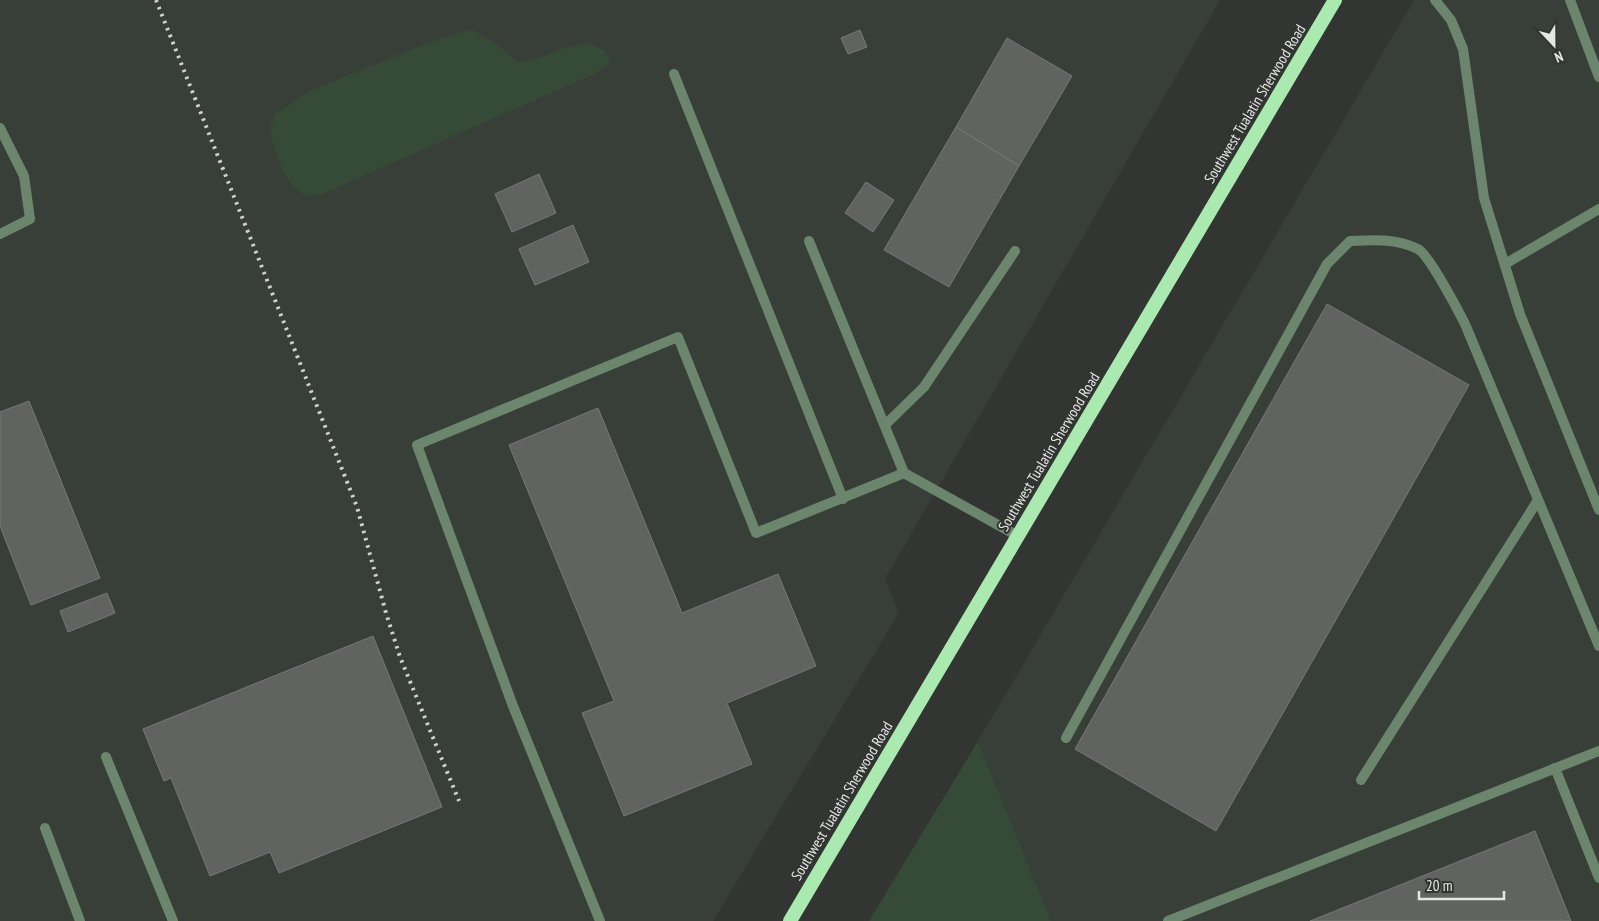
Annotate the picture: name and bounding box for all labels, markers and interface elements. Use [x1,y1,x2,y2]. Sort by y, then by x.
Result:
north arrow [1529,20,1579,70]
street label: Southwest Tualatin Sherwood Road [1200,21,1310,187]
text: N [1552,47,1566,67]
street label: Southwest Tualatin Sherwood Road [994,369,1104,535]
street label: Southwest Tualatin Sherwood Road [787,718,897,884]
scale bar [1419,868,1504,900]
text: 20 m [1426,876,1452,895]

